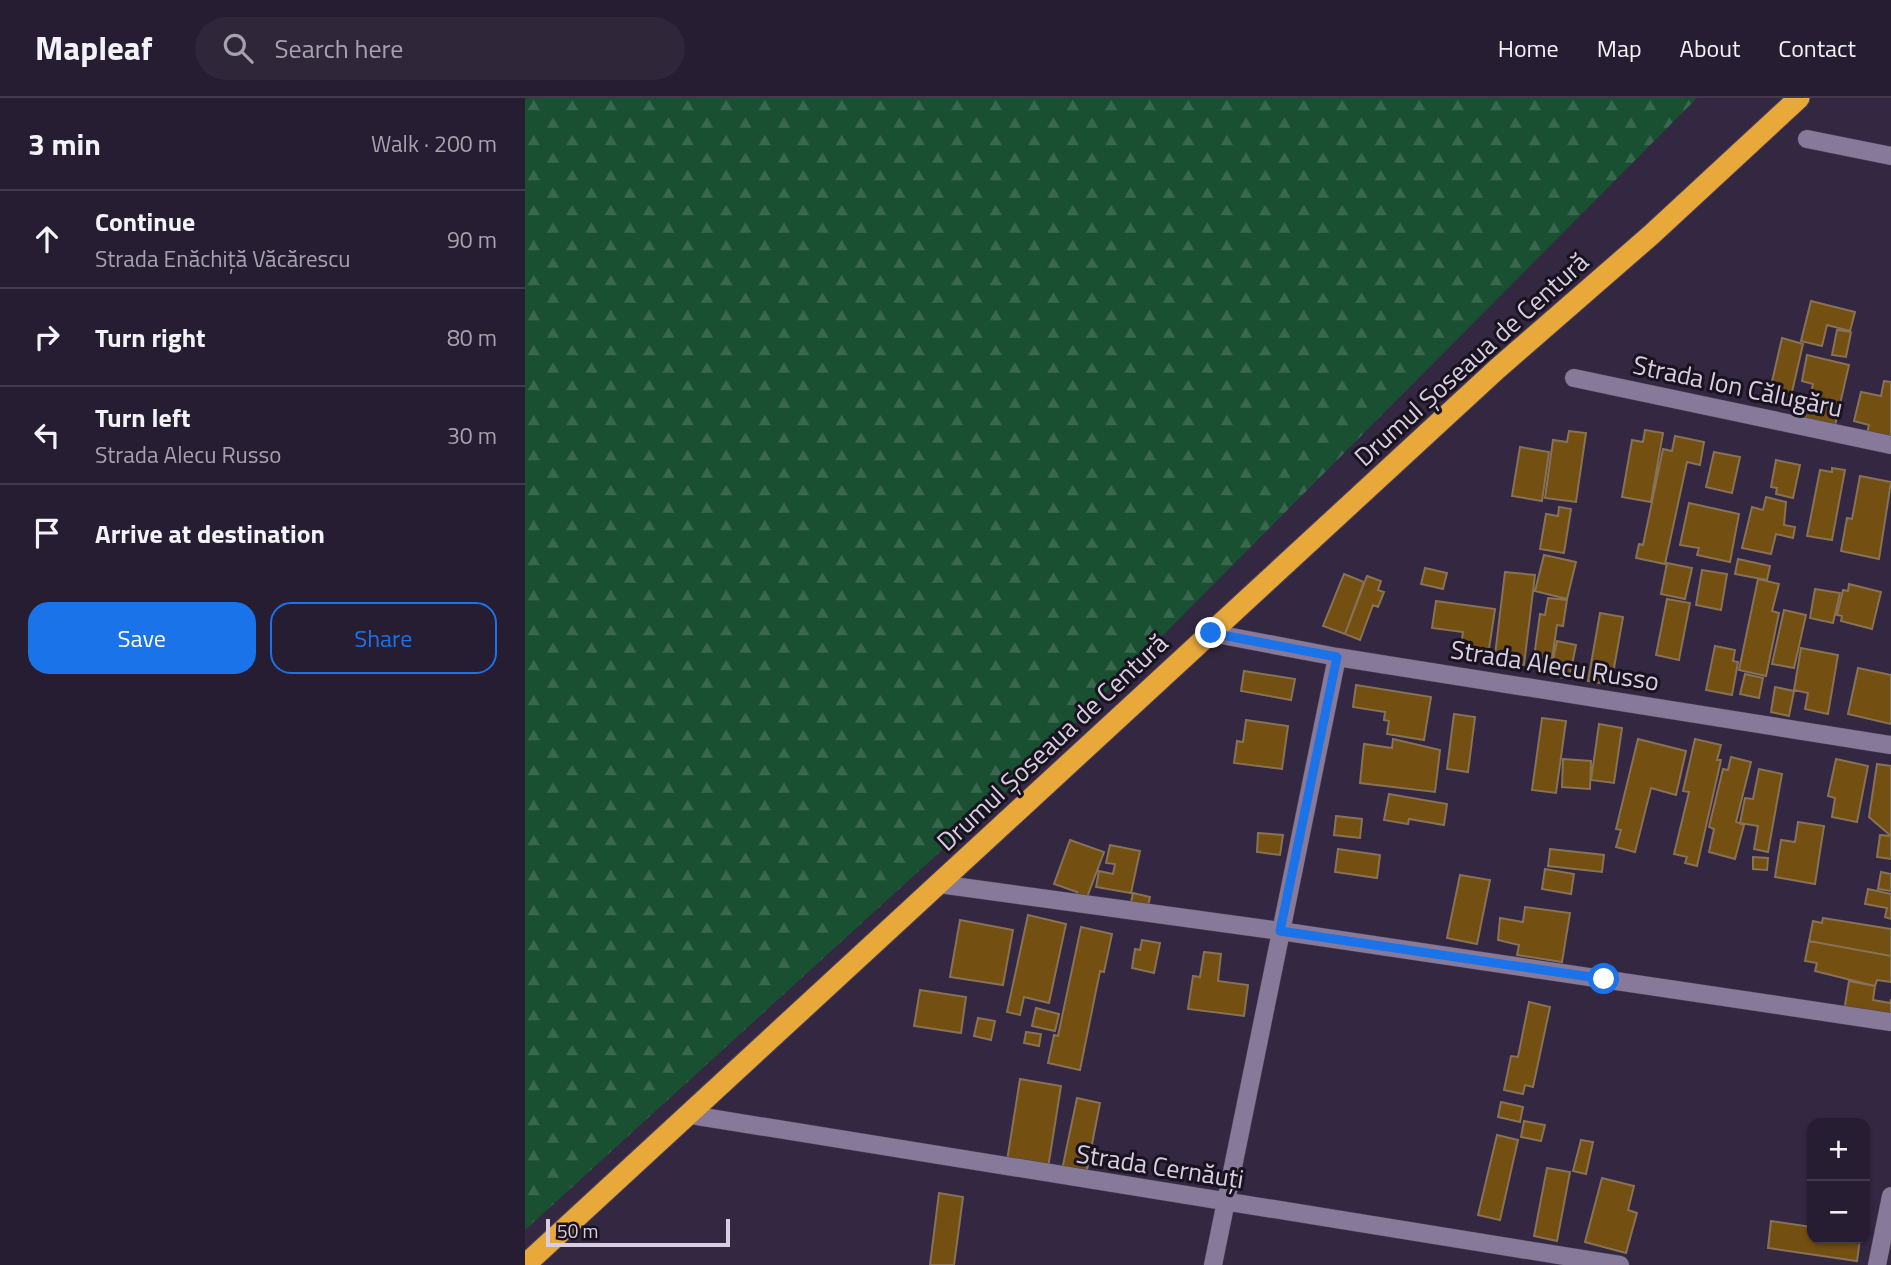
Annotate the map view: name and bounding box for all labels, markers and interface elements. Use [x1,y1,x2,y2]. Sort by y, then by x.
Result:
search box [195,17,685,80]
text: Mapleaf [35,23,153,73]
icon: search [219,29,257,67]
text: Search here [275,29,403,68]
text: Home [1498,30,1559,66]
text: Map [1597,30,1642,66]
text: About [1680,30,1740,66]
text: Contact [1778,30,1856,66]
text: 3 min [28,121,101,167]
text: Walk · 200 m [371,126,497,161]
text: Continue [95,202,195,241]
icon: ahead [28,220,66,258]
text: 90 m [447,222,497,257]
text: Strada Enăchiță Văcărescu [95,241,351,276]
street label: Drumul Șoseaua de Centură [1345,243,1597,475]
icon: right [28,318,66,356]
text: Turn right [95,318,206,357]
text: 80 m [447,320,497,355]
street label: Strada Ion Călugăru [1630,345,1846,427]
text: Turn left [95,398,190,437]
icon: left [28,416,66,454]
text: 30 m [447,418,497,453]
text: Strada Alecu Russo [95,437,281,472]
icon: arrive [28,514,66,552]
text: Arrive at destination [95,514,325,553]
button: Save [28,602,256,674]
button: Share [270,602,497,674]
route end [1195,617,1226,648]
street label: Drumul Șoseaua de Centură [928,624,1176,860]
street label: Strada Alecu Russo [1448,629,1662,701]
route start [1588,963,1619,994]
map controls [1807,1118,1870,1244]
button: + [1807,1118,1870,1181]
street label: Strada Cernăuți [1073,1134,1247,1198]
button: − [1807,1181,1870,1244]
scale bar [546,1216,730,1248]
text: 50 m [557,1216,598,1245]

